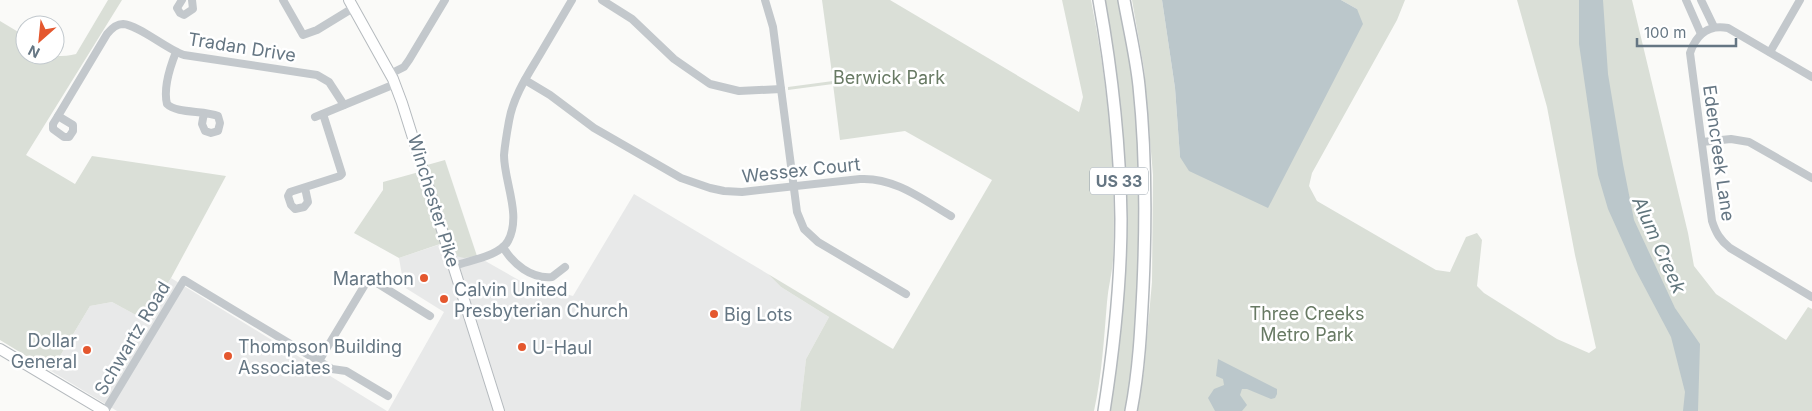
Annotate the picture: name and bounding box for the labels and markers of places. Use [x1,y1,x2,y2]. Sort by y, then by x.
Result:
place label: Marathon [333,268,414,289]
marker: Marathon [418,272,430,284]
place label: Calvin United Presbyterian Church [454,279,628,321]
marker: Calvin United Presbyterian Church [438,293,450,305]
place label: Big Lots [724,304,792,325]
marker: Big Lots [708,308,720,320]
place label: Dollar General [11,330,77,372]
place label: Thompson Building Associates [238,336,402,378]
place label: U-Haul [532,337,592,358]
marker: U-Haul [516,341,528,353]
marker: Dollar General [81,344,93,356]
marker: Thompson Building Associates [222,350,234,362]

